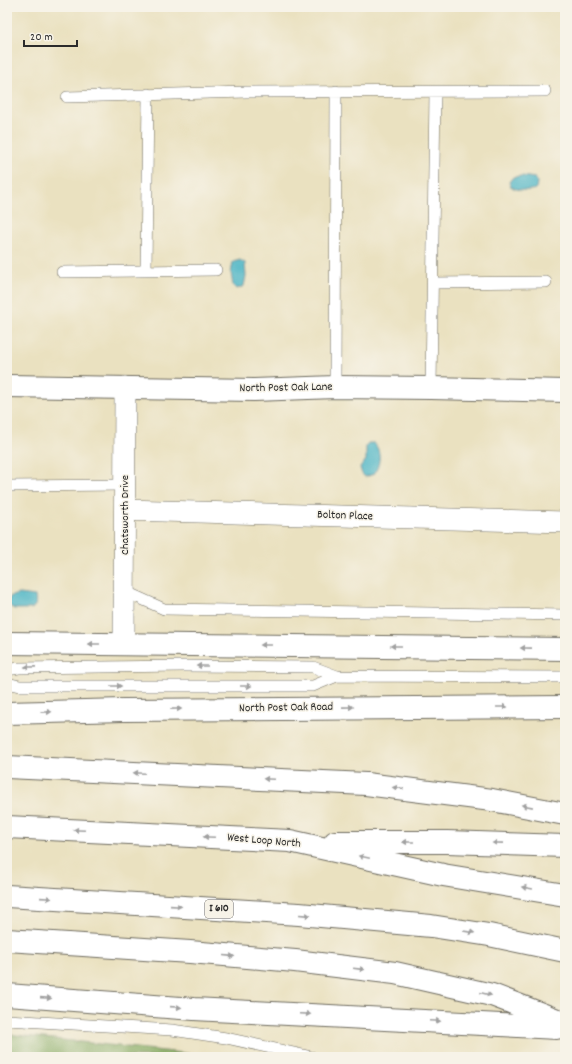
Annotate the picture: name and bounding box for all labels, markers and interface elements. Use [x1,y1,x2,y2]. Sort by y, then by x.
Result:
scale bar [24,22,77,48]
text: 20 m [30,29,53,46]
street label: North Post Oak Lane [239,379,333,397]
street label: Chatsworth Drive [117,475,134,555]
street label: Bolton Place [317,507,373,525]
one-way arrow [87,641,100,647]
one-way arrow [259,642,272,648]
one-way arrow [389,643,402,649]
one-way arrow [519,645,532,651]
one-way arrow [195,663,208,669]
one-way arrow [24,664,36,671]
one-way arrow [110,683,123,689]
one-way arrow [240,683,252,690]
street label: North Post Oak Road [239,699,333,717]
one-way arrow [342,704,354,711]
one-way arrow [496,704,509,710]
one-way arrow [170,706,183,712]
one-way arrow [40,709,53,715]
one-way arrow [132,770,145,776]
one-way arrow [263,775,275,782]
one-way arrow [392,784,404,791]
one-way arrow [521,803,533,809]
one-way arrow [73,827,85,834]
street label: West Loop North [226,829,302,853]
one-way arrow [202,834,215,840]
one-way arrow [401,839,414,845]
one-way arrow [492,840,504,847]
one-way arrow [358,854,370,860]
one-way arrow [521,885,533,891]
one-way arrow [40,895,53,901]
road number: I 610 [205,900,233,918]
one-way arrow [170,903,182,910]
one-way arrow [299,911,311,918]
one-way arrow [463,929,475,935]
one-way arrow [223,952,235,959]
one-way arrow [353,966,365,972]
one-way arrow [480,991,492,997]
one-way arrow [40,995,52,1002]
one-way arrow [170,1004,182,1011]
one-way arrow [299,1011,311,1018]
one-way arrow [429,1017,441,1024]

